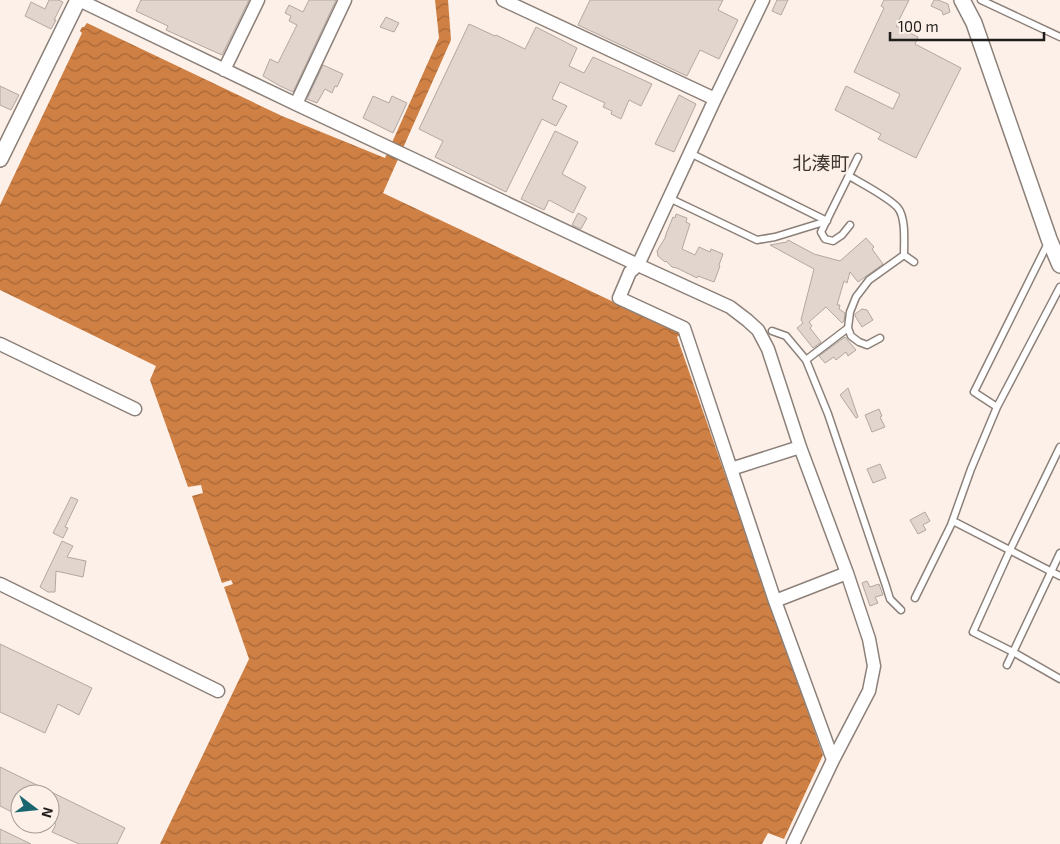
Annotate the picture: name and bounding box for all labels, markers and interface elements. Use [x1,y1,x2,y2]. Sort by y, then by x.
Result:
scale bar [890,10,1044,42]
text: 100 m [898,17,939,35]
district label: 北湊町 [792,151,850,174]
north arrow [10,784,60,834]
text: N [38,806,58,820]

